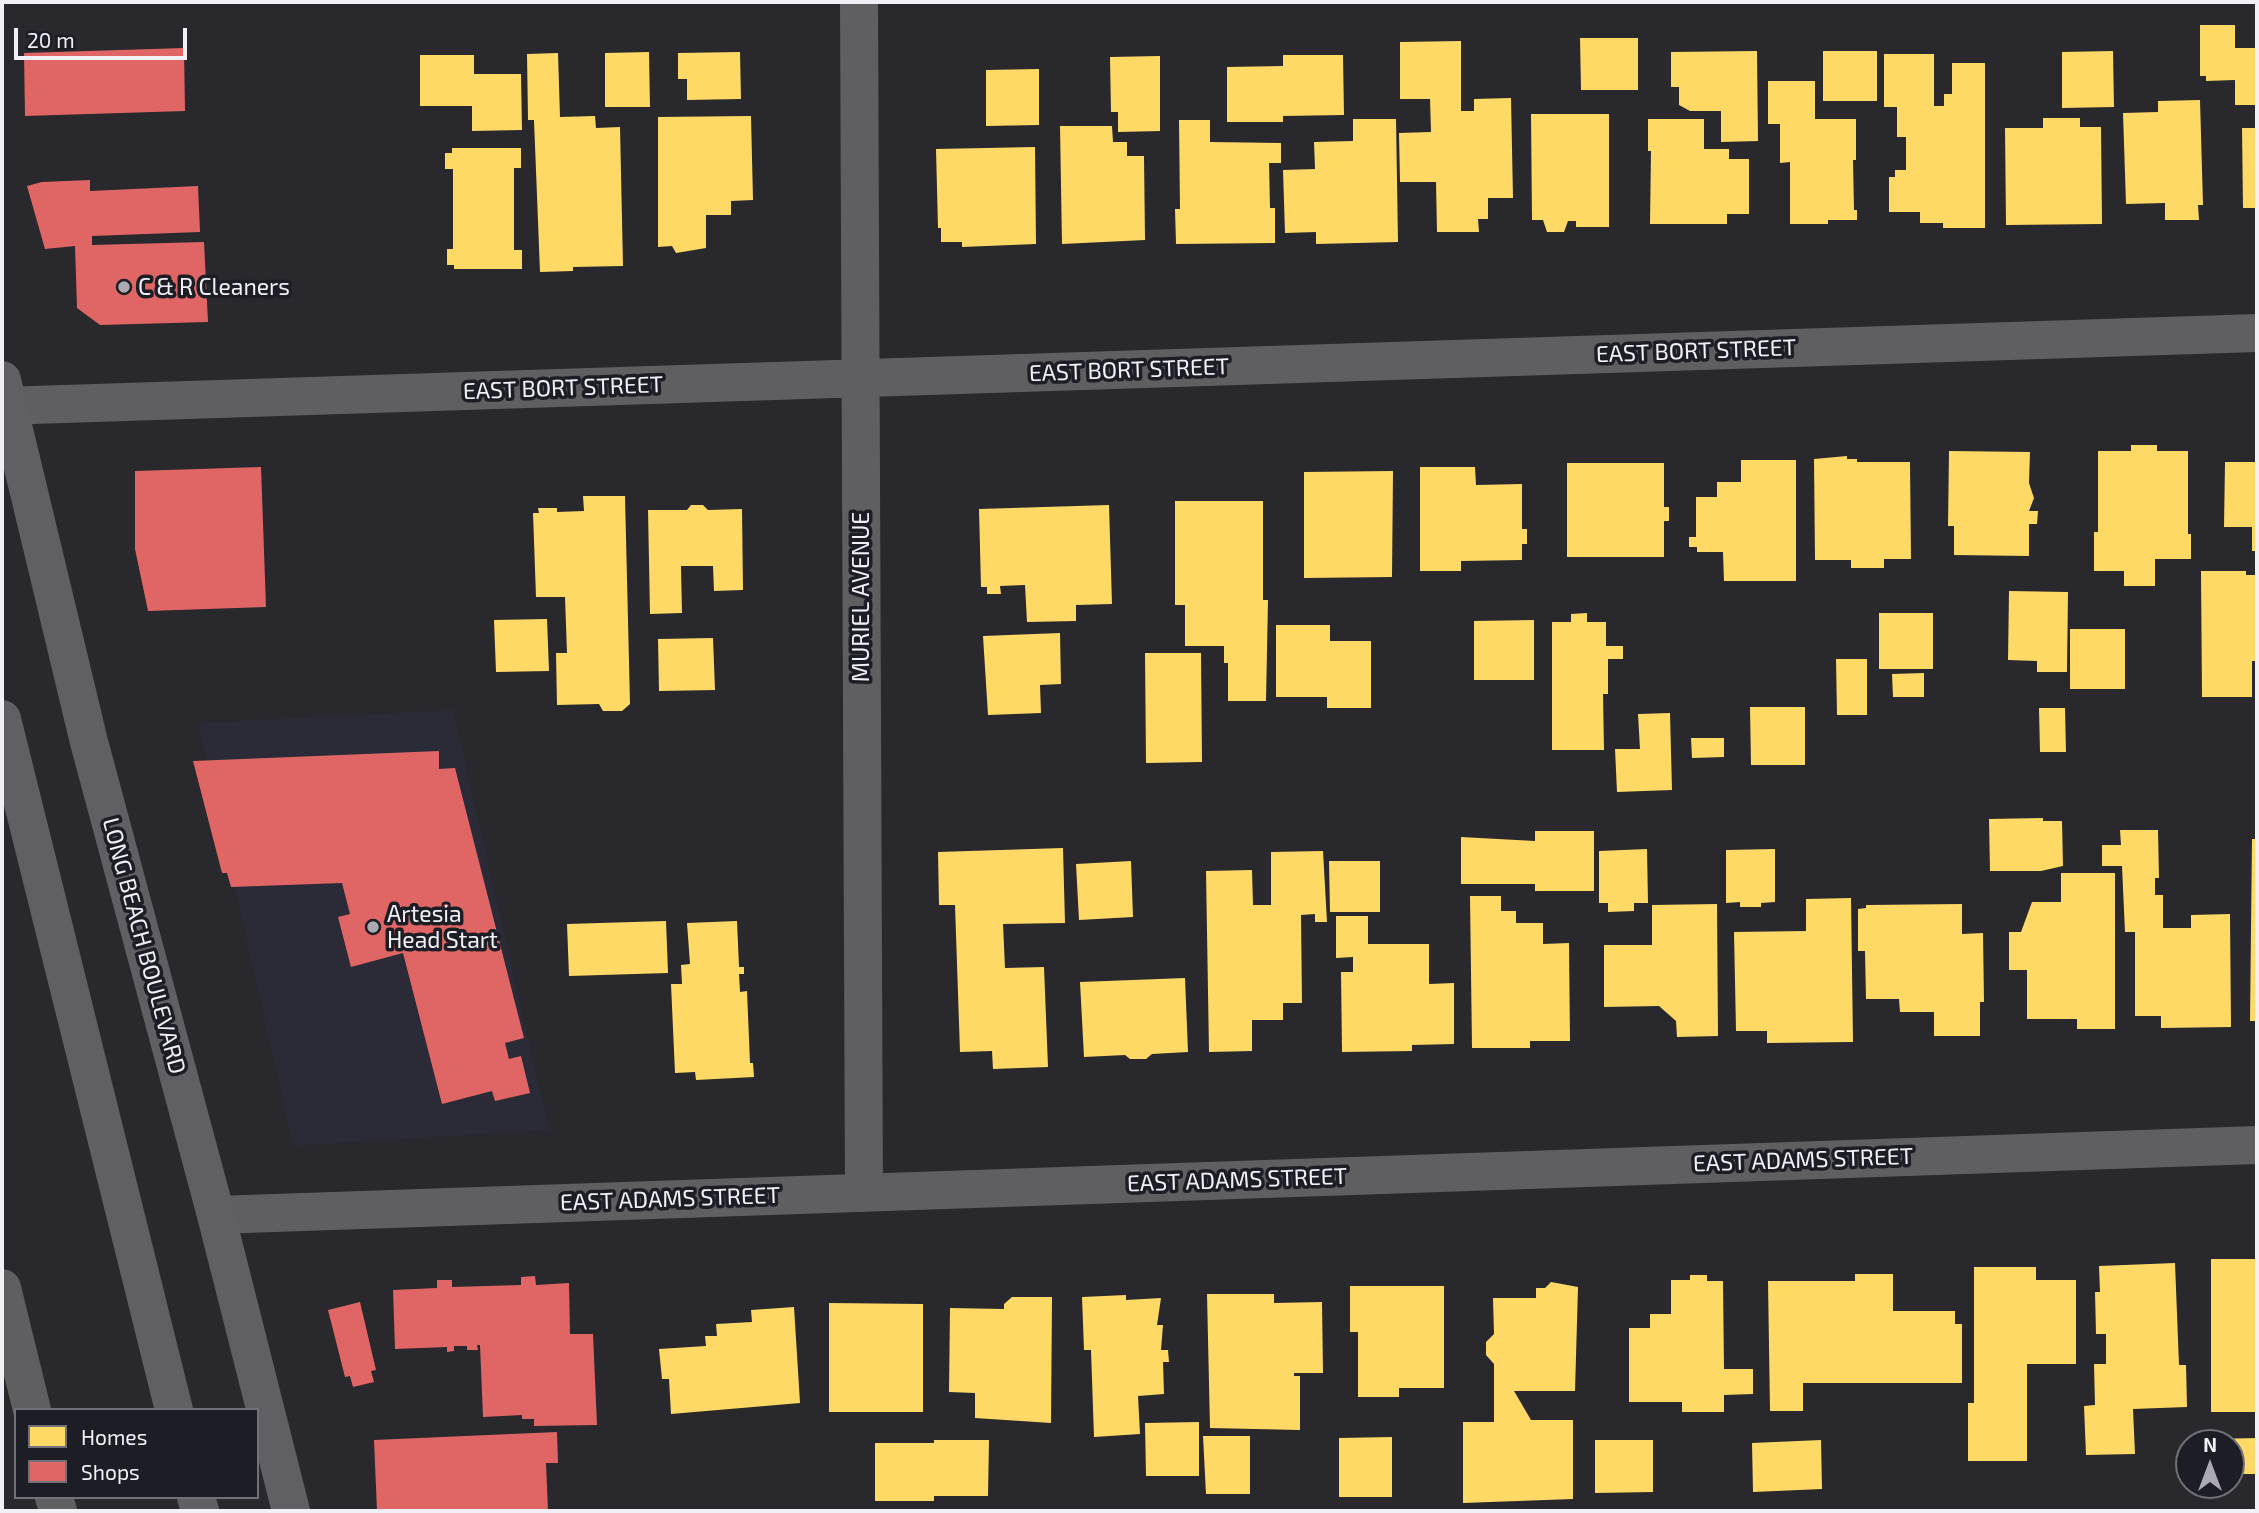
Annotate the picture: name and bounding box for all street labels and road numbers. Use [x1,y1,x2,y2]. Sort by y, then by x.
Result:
street label: EAST BORT STREET [1595,334,1797,368]
street label: EAST BORT STREET [1028,353,1230,387]
street label: EAST BORT STREET [462,371,664,405]
street label: MURIEL AVENUE [847,512,875,682]
street label: LONG BEACH BOULEVARD [96,815,192,1077]
street label: EAST ADAMS STREET [1692,1142,1914,1178]
street label: EAST ADAMS STREET [1126,1162,1348,1198]
street label: EAST ADAMS STREET [559,1181,781,1217]

